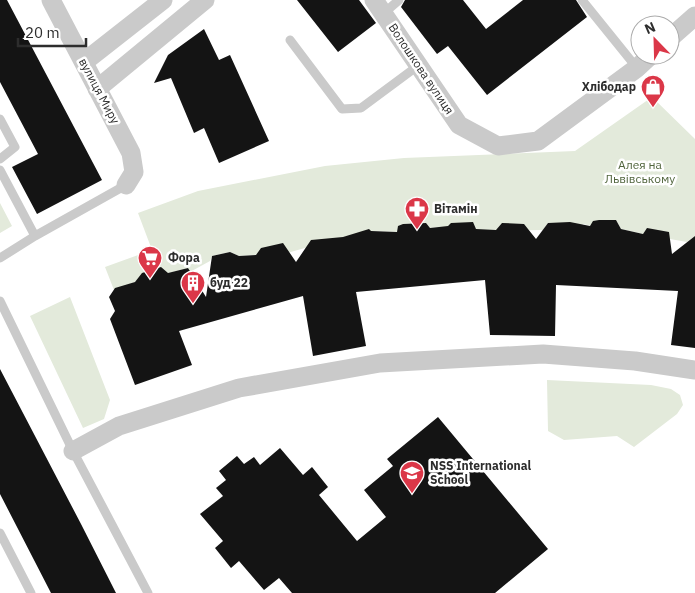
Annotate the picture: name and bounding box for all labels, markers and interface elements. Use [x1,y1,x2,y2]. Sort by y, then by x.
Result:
scale bar [18,15,85,47]
north arrow [630,15,680,65]
text: N [642,18,658,38]
street label: Волошкова вулиця [385,20,457,117]
text: 20 m [25,23,60,42]
street label: вулиця Миру [76,55,123,126]
shop icon: Хлібодар [640,74,666,108]
place label: Хлібодар [582,79,636,94]
park label: Алея на Львівському [605,157,675,186]
pharmacy icon: Вітамін [404,196,430,230]
place label: Вітамін [434,201,478,216]
supermarket icon: Фора [137,245,163,279]
place label: Фора [168,250,200,265]
building icon: буд 22 [180,270,206,304]
place label: буд 22 [210,275,248,290]
place label: NSS International School [430,458,531,487]
school or university icon: NSS International School [399,460,425,494]

